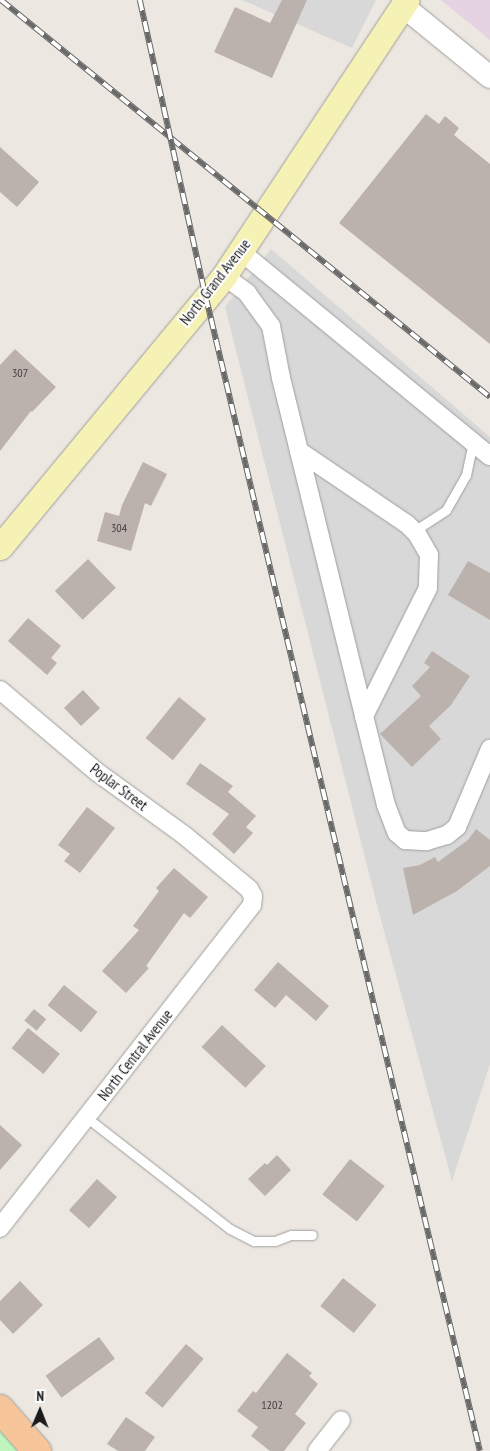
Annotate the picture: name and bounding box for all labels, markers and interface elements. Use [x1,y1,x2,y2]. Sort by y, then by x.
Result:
street label: North Grand Avenue [176,235,254,329]
house number: 307 [12,366,28,380]
house number: 304 [111,521,127,535]
street label: Poplar Street [87,760,151,814]
street label: North Central Avenue [94,1006,176,1104]
north arrow [15,1386,65,1436]
text: N [36,1387,44,1405]
house number: 1202 [261,1398,283,1412]

